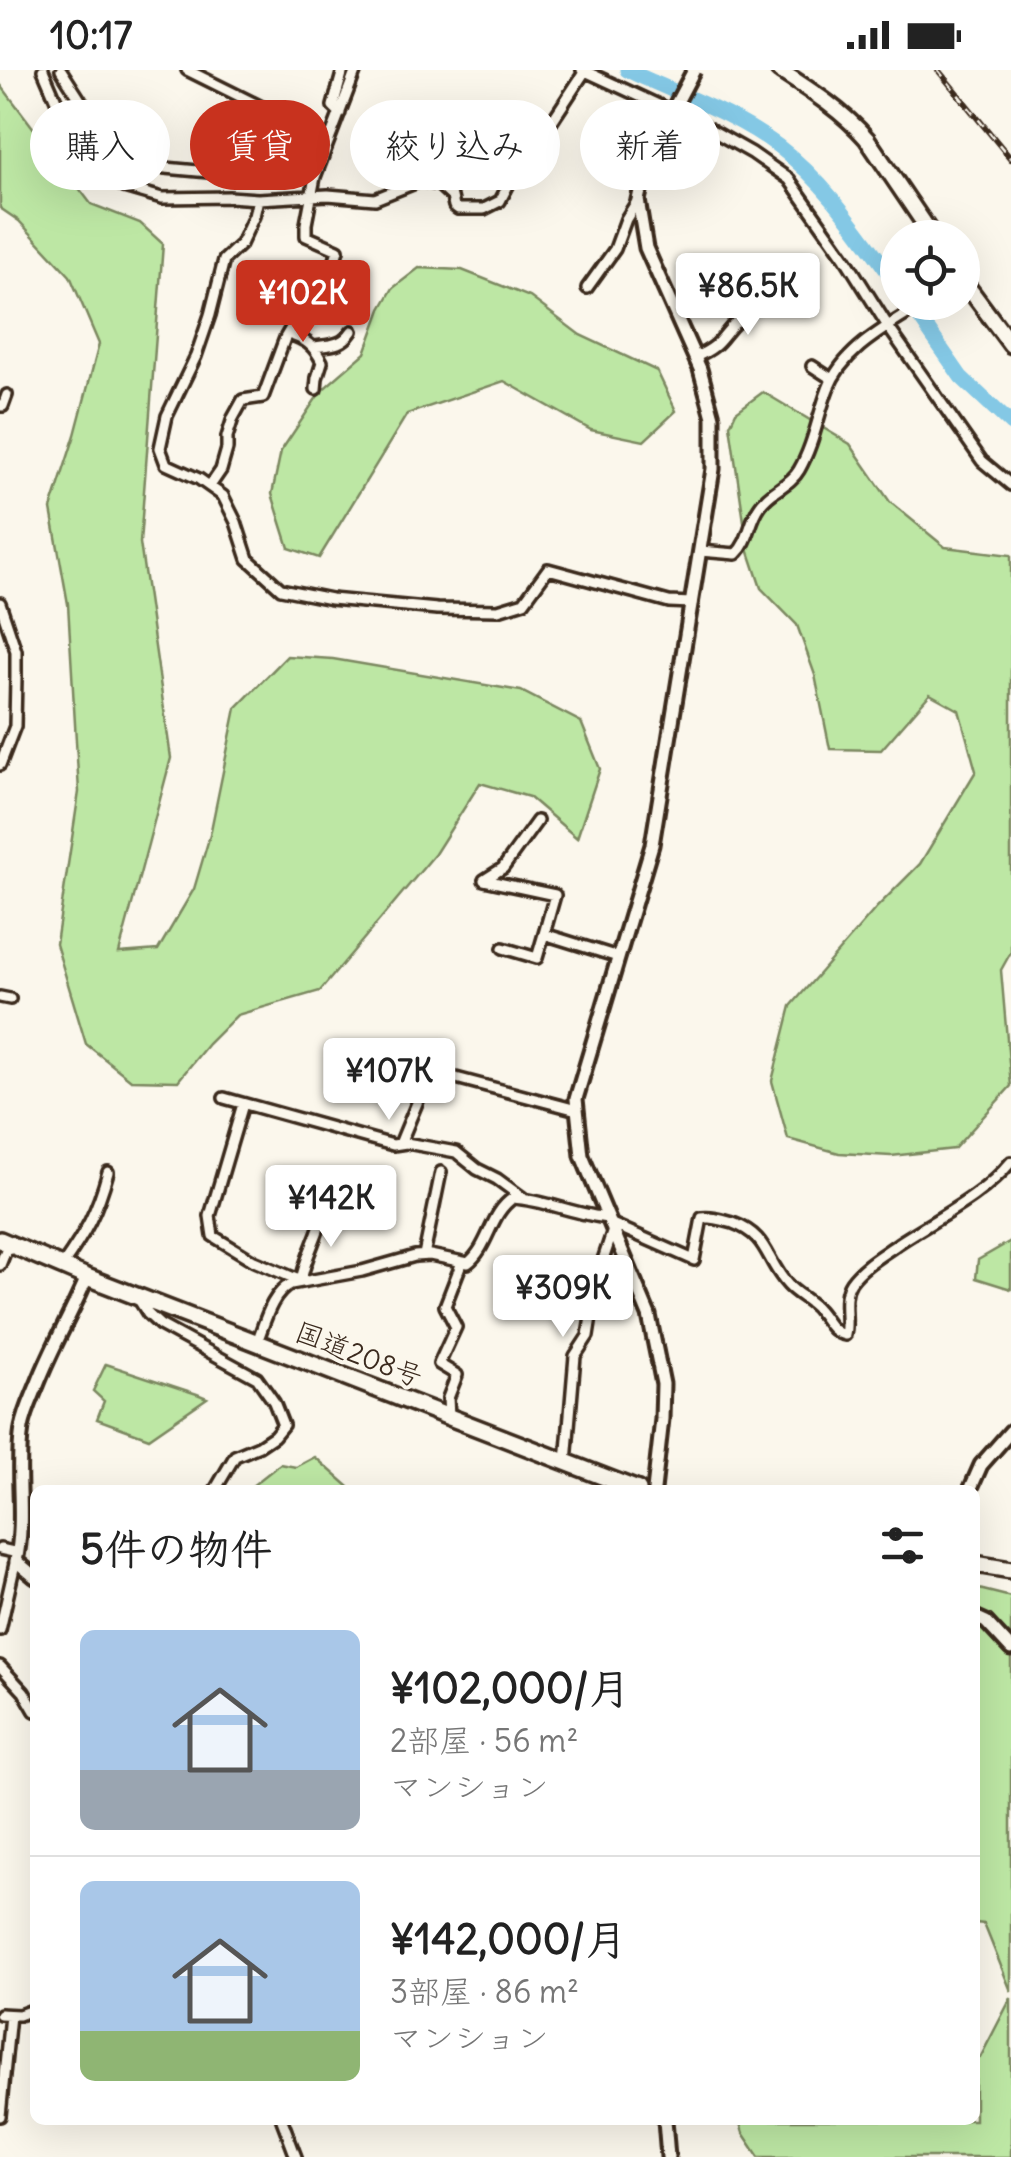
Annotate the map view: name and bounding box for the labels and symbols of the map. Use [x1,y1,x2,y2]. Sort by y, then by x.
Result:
pin: ¥86.5K [667,253,829,338]
pin: ¥102K [233,260,373,345]
pin: ¥107K [319,1038,459,1123]
pin: ¥142K [261,1165,401,1250]
pin: ¥309K [493,1255,633,1340]
street label: 国道208号 [290,1313,428,1395]

